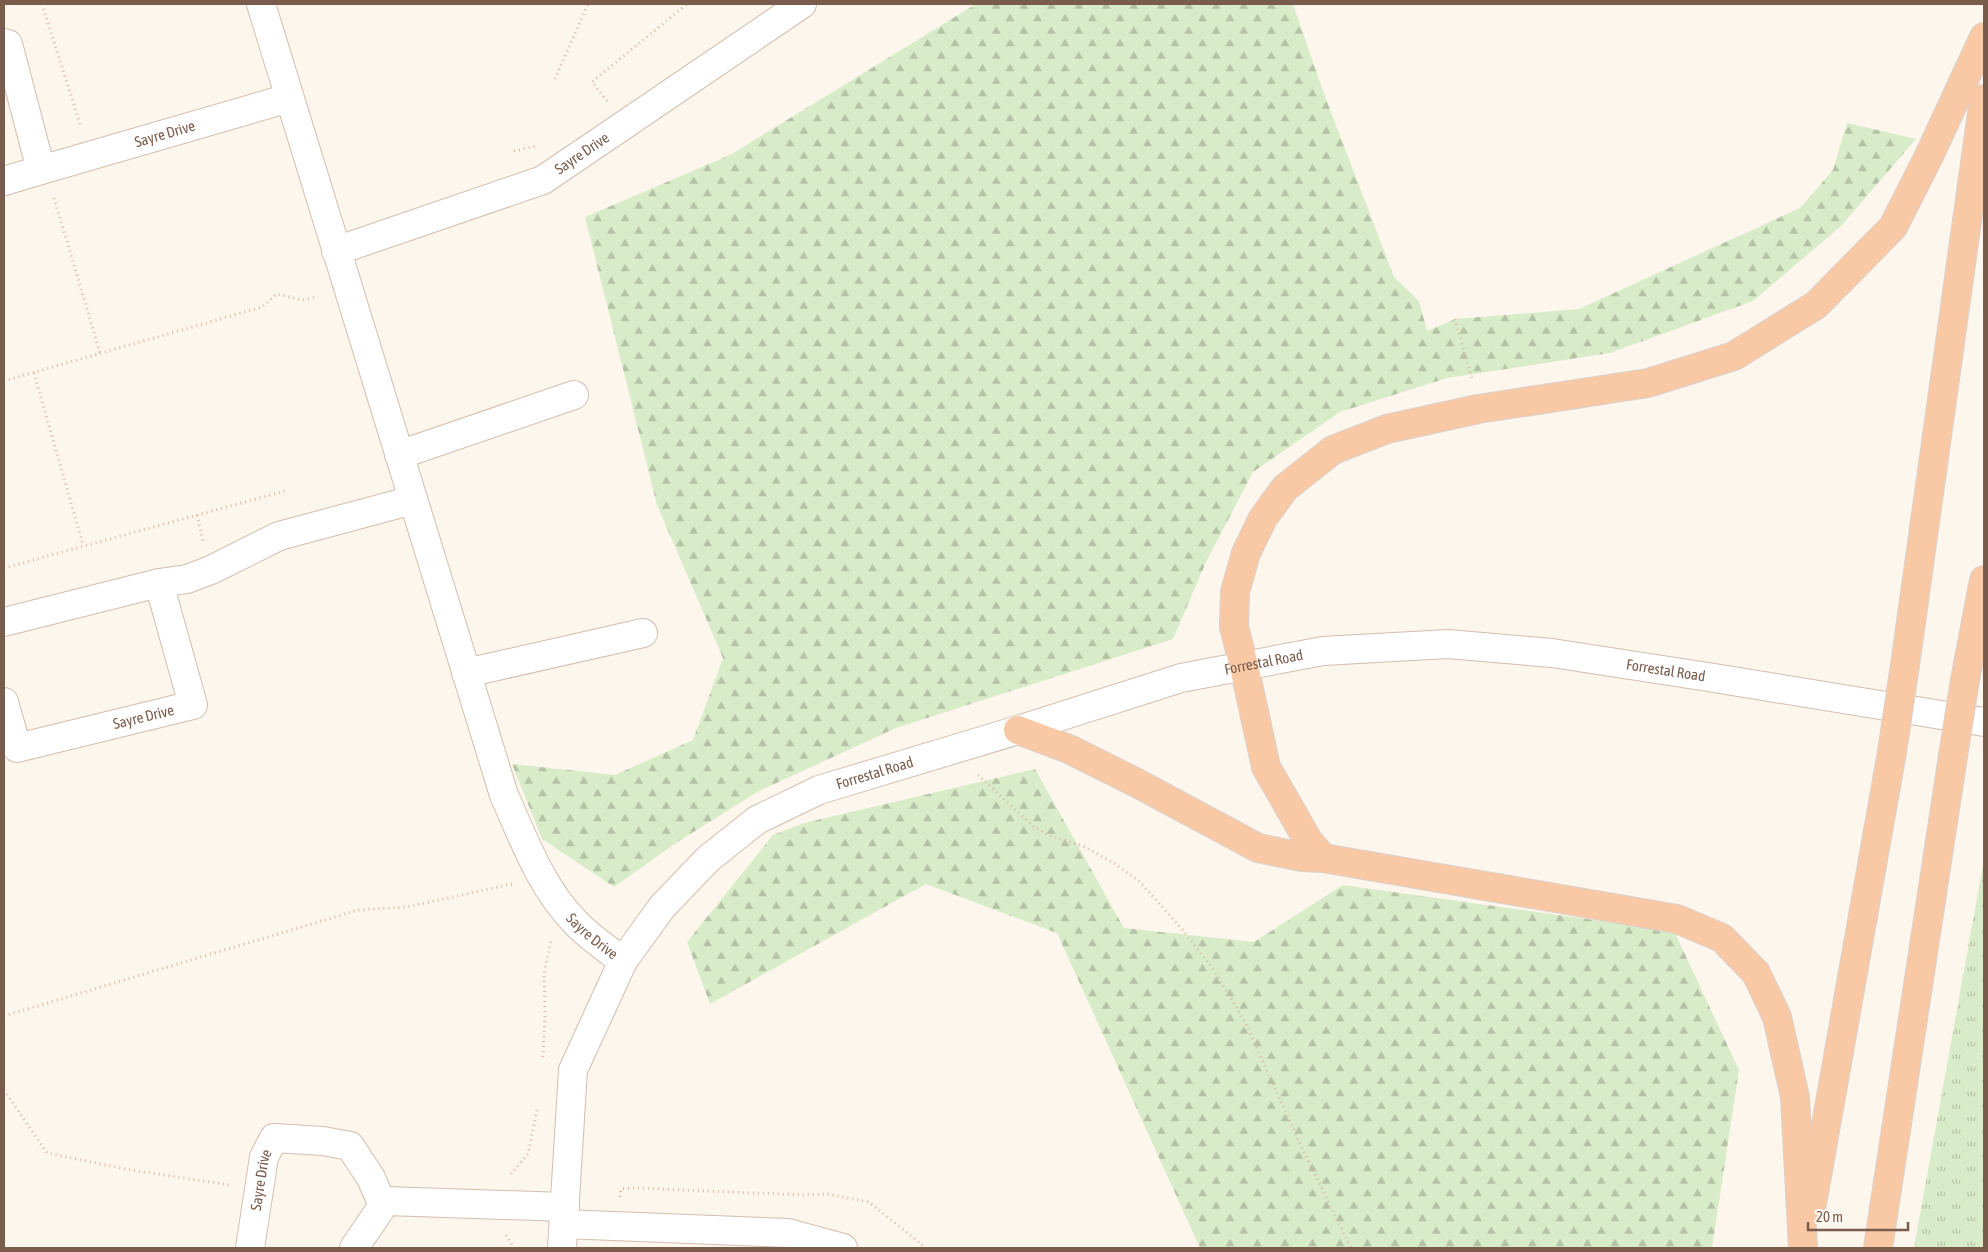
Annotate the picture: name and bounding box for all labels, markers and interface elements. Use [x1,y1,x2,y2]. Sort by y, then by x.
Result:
street label: Sayre Drive [133,117,197,150]
street label: Sayre Drive [551,129,612,178]
street label: Forrestal Road [1223,646,1304,678]
street label: Forrestal Road [1625,656,1707,684]
street label: Sayre Drive [111,701,176,732]
street label: Forrestal Road [834,753,915,792]
street label: Sayre Drive [563,909,622,962]
street label: Sayre Drive [247,1146,275,1212]
scale bar [1808,1200,1908,1232]
text: 20 m [1816,1208,1843,1225]

